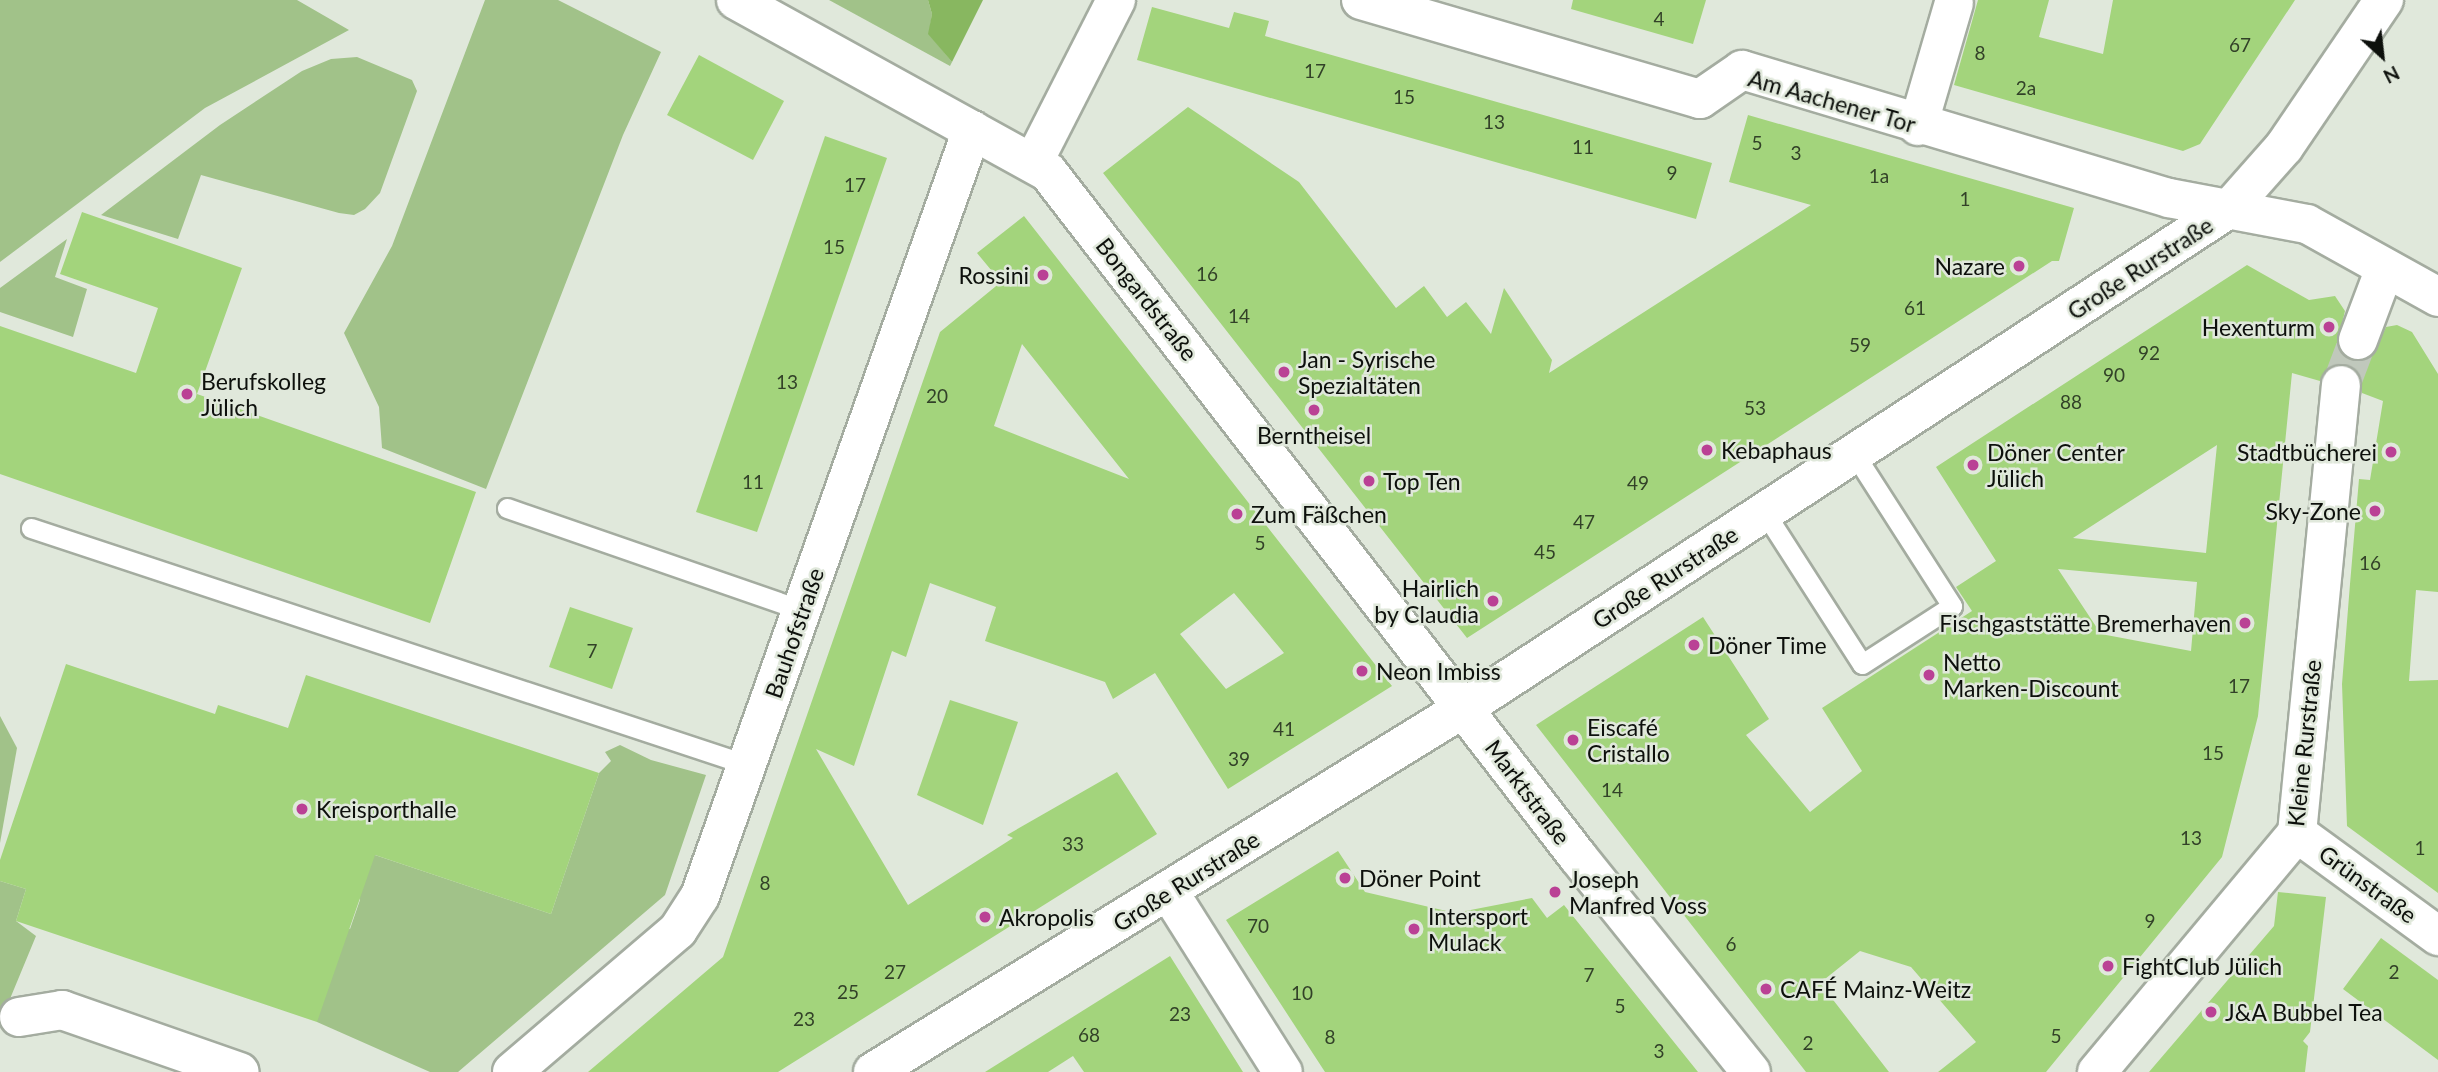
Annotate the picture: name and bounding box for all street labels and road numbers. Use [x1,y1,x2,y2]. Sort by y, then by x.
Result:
street label: Am Aachener Tor [1744,64,1920,138]
street label: Große Rurstraße [2062,211,2218,325]
street label: Bongardstraße [1091,232,1203,366]
street label: Große Rurstraße [1587,520,1743,634]
street label: Bauhofstraße [759,564,829,702]
street label: Kleine Rurstraße [2282,658,2326,828]
street label: Marktstraße [1480,734,1576,850]
street label: Große Rurstraße [1108,825,1264,937]
street label: Grünstraße [2314,839,2422,929]

